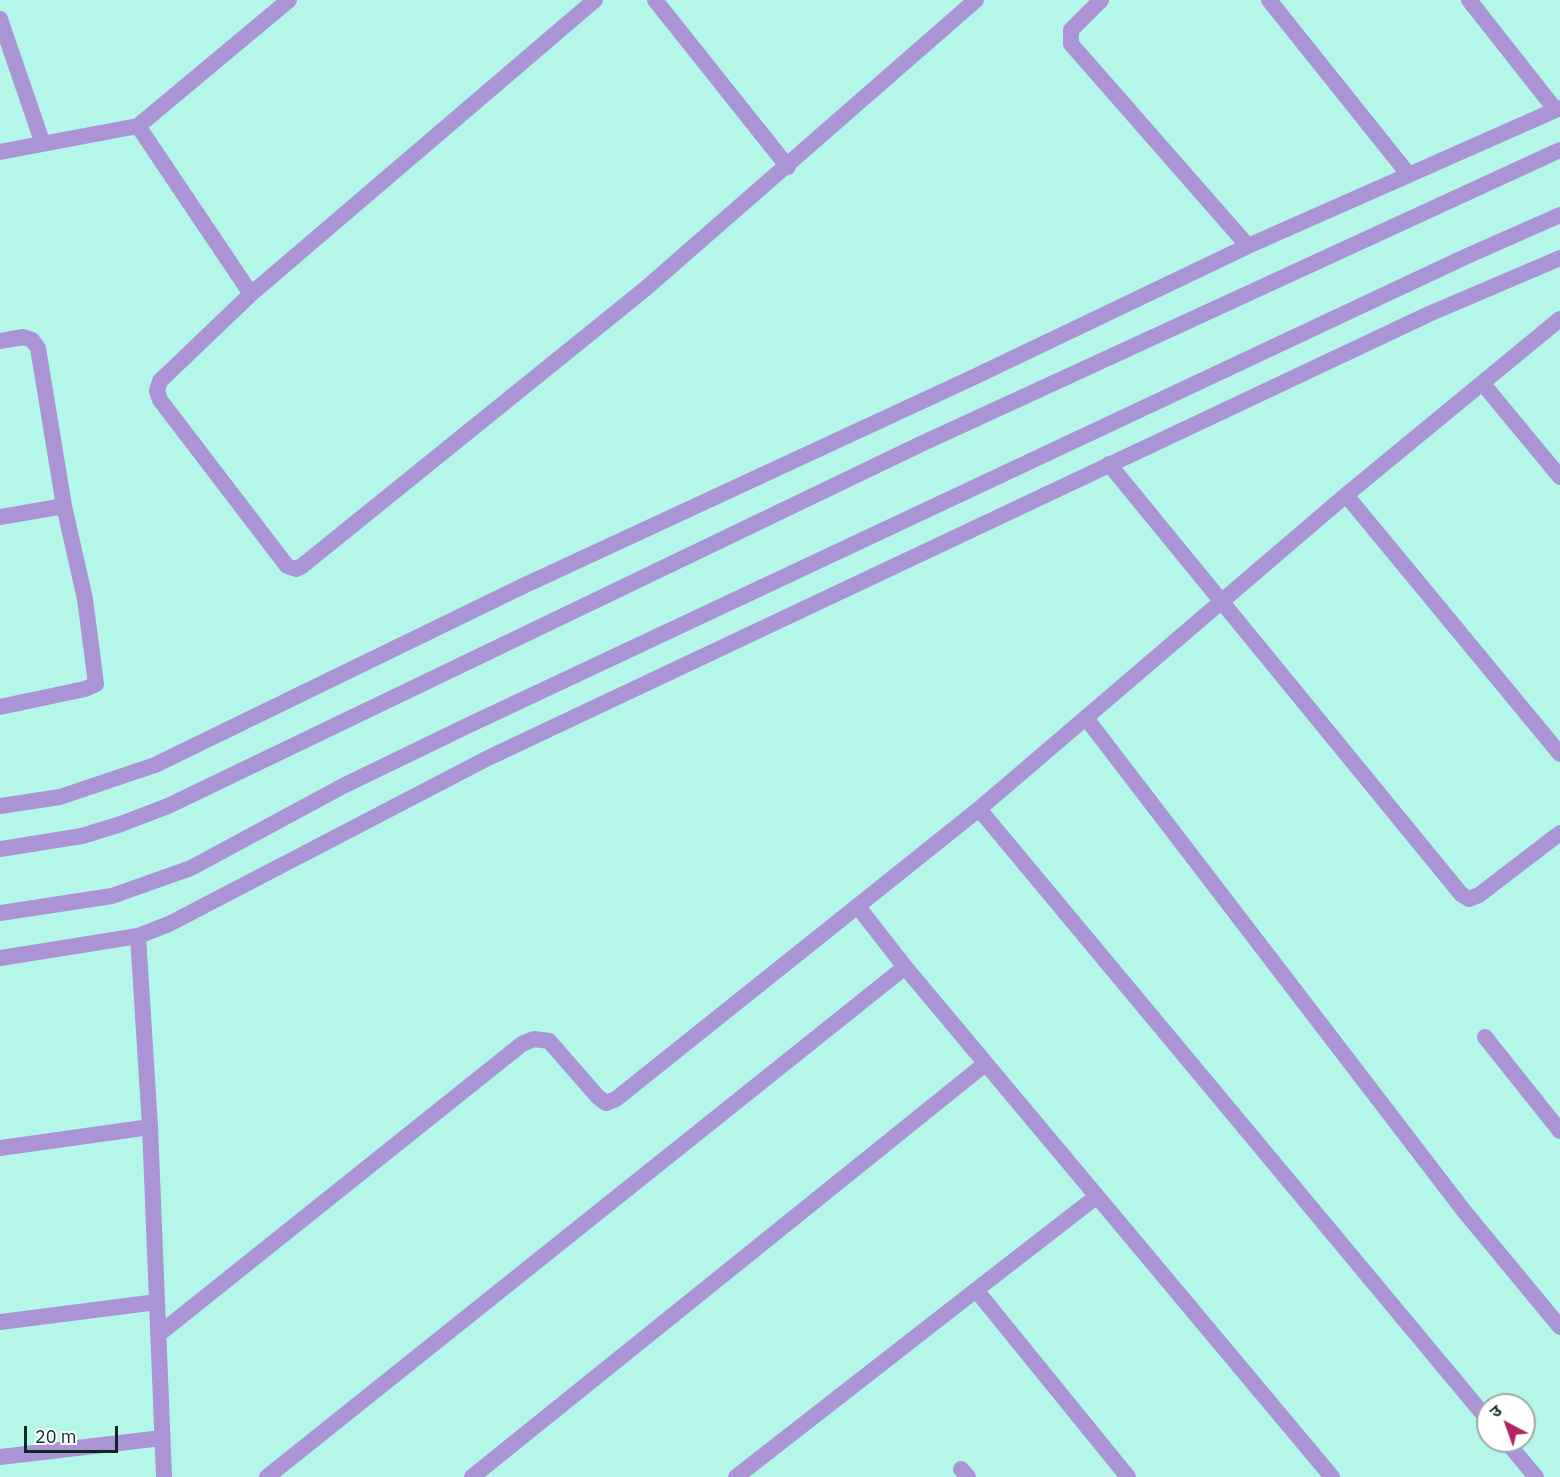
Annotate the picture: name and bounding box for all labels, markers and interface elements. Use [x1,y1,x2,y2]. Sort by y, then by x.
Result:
north arrow [1476,1393,1536,1453]
text: उ [1485,1400,1506,1422]
scale bar [27,1414,122,1452]
text: 20 m [35,1425,77,1448]

